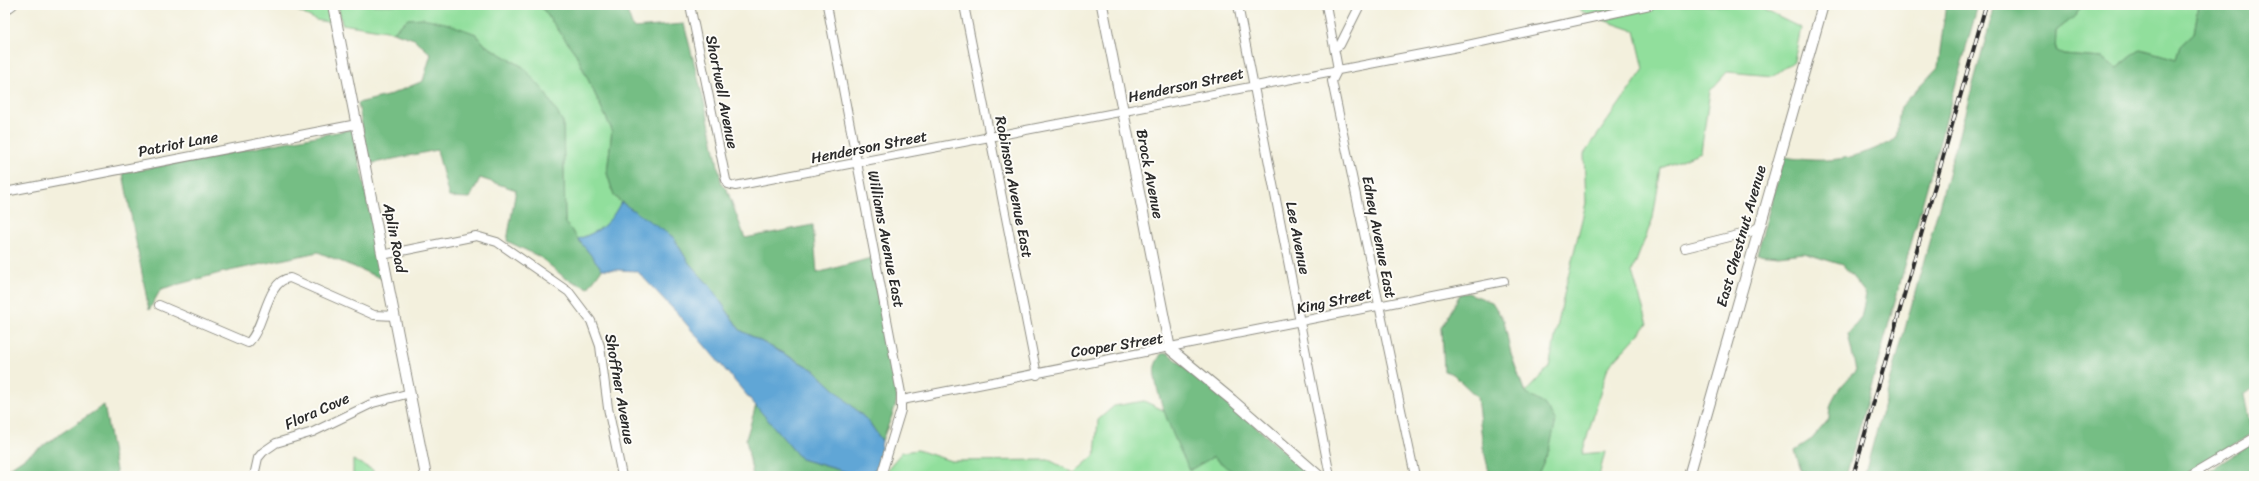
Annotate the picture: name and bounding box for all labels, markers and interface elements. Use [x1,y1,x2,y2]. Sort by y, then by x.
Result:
street label: Shortwell Avenue [698,33,746,151]
street label: Henderson Street [1126,60,1247,110]
street label: Robinson Avenue East [988,114,1041,261]
street label: Patriot Lane [136,123,221,164]
street label: Henderson Street [809,123,930,171]
street label: Brock Avenue [1129,127,1171,221]
street label: East Chestnut Avenue [1708,162,1774,310]
street label: Williams Avenue East [860,168,912,310]
street label: Edney Avenue East [1354,173,1404,301]
street label: Lee Avenue [1278,199,1318,277]
street label: Aplin Road [375,200,415,276]
street label: King Street [1294,280,1375,322]
street label: Cooper Street [1069,325,1166,365]
street label: Shoffner Avenue [597,332,643,447]
street label: Flora Cove [280,385,354,437]

